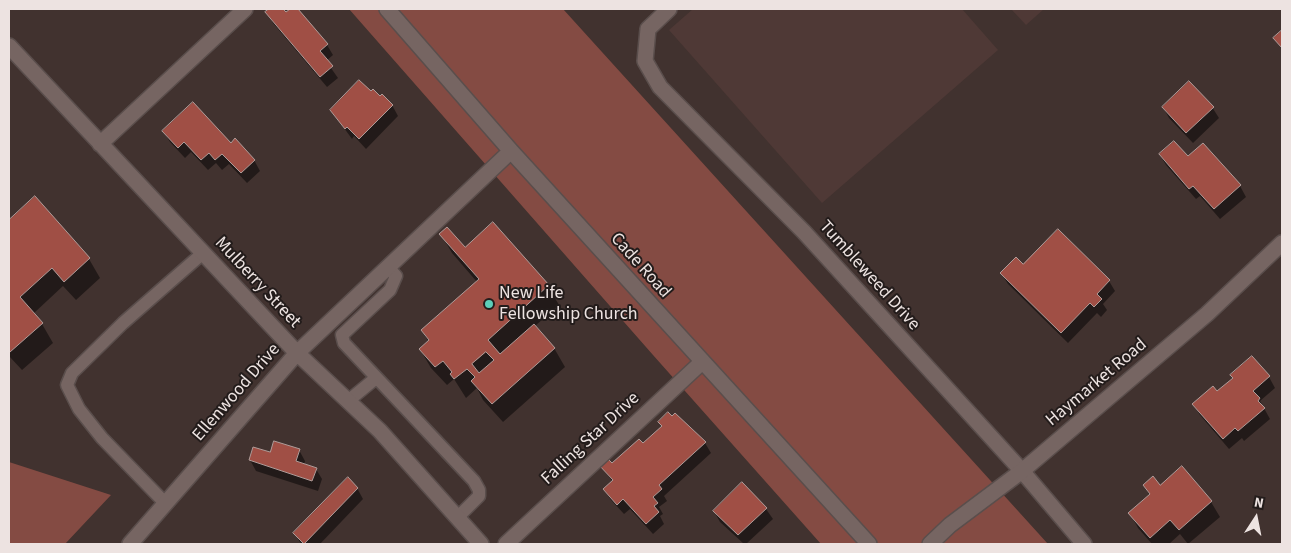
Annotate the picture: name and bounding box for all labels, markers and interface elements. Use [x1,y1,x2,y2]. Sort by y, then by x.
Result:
street label: Tumbleweed Drive [814,217,924,335]
street label: Cade Road [605,229,675,303]
street label: Mulberry Street [209,233,305,333]
place label: New Life Fellowship Church [499,283,638,326]
marker: New Life Fellowship Church [483,298,495,310]
street label: Haymarket Road [1042,335,1152,431]
street label: Ellenwood Drive [189,340,285,446]
street label: Falling Star Drive [537,388,645,490]
north arrow [1231,493,1281,543]
text: N [1252,493,1265,514]

